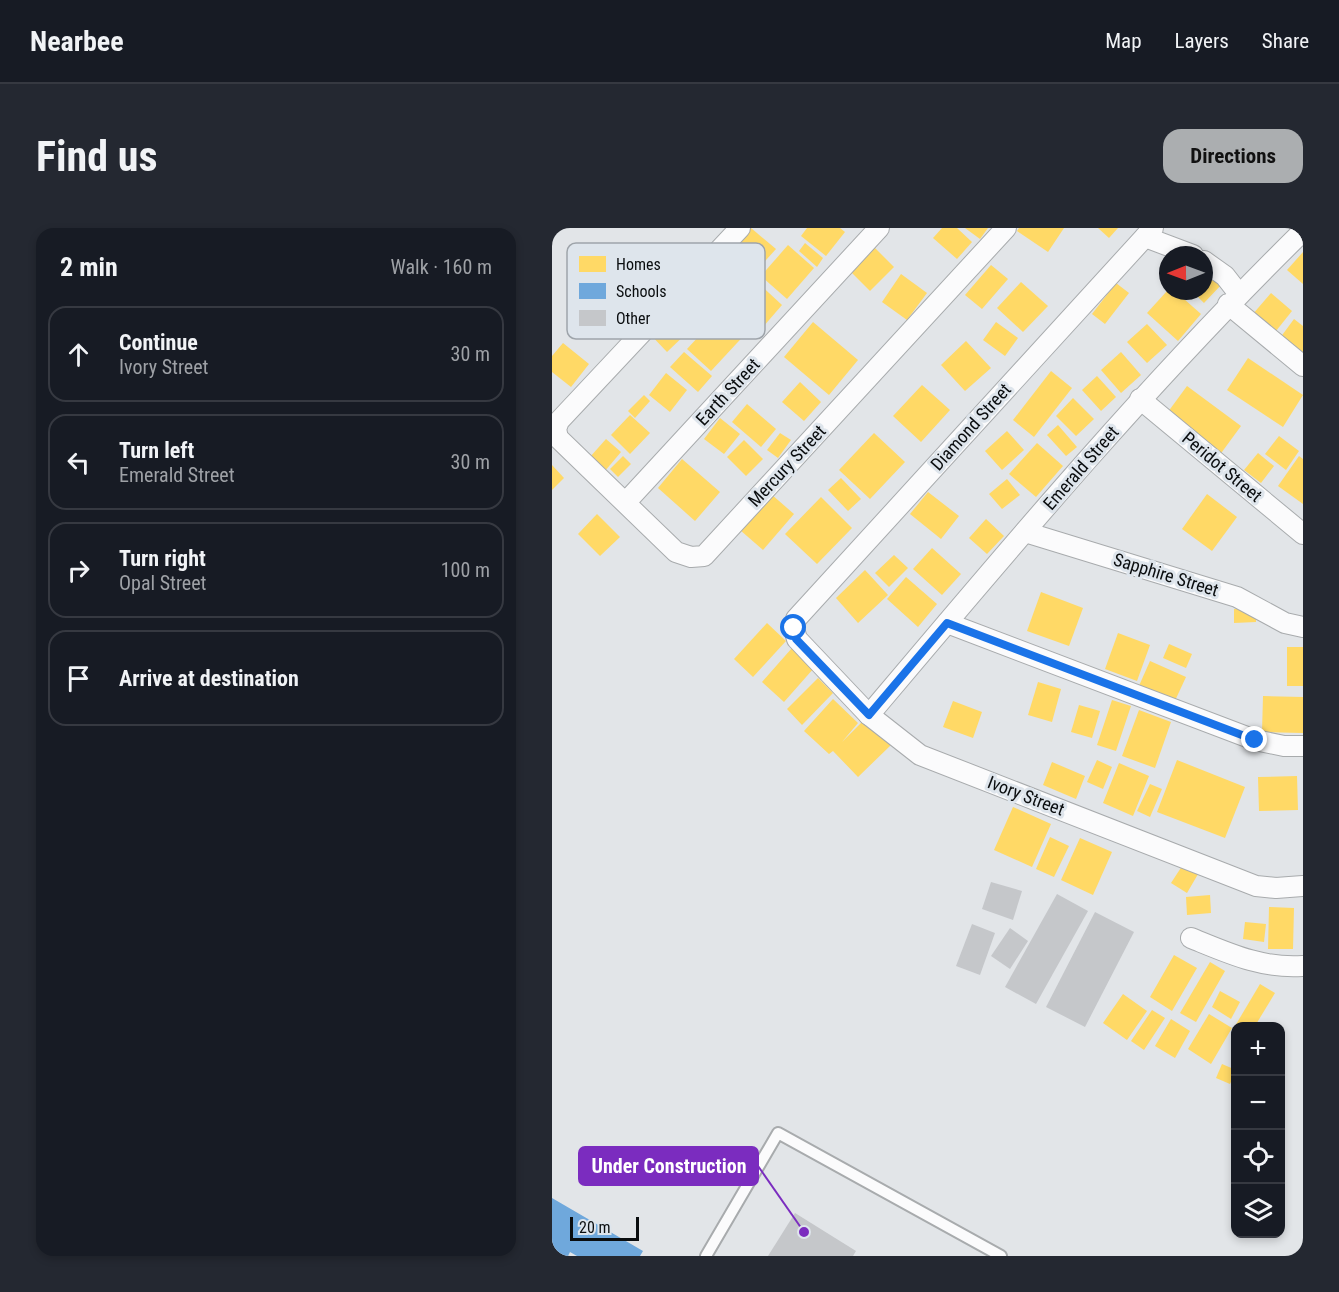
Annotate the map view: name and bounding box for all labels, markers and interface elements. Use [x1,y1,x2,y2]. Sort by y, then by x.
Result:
text: Nearbee [30,25,124,58]
text: Map [1105,29,1142,53]
text: Layers [1175,29,1229,53]
text: Share [1262,29,1309,53]
button: Directions [1163,129,1303,183]
text: Find us [36,132,157,181]
legend [567,243,765,339]
north arrow [1159,246,1213,300]
text: 2 min [60,252,118,282]
text: Walk · 160 m [391,255,492,279]
text: Homes [616,255,661,274]
text: Schools [616,282,666,301]
text: Other [616,309,651,328]
text: Continue [119,330,198,355]
icon: ahead [62,338,95,371]
text: 30 m [451,342,490,366]
street label: Earth Street [691,354,764,429]
text: Ivory Street [119,355,209,379]
street label: Diamond Street [926,379,1015,474]
street label: Mercury Street [744,421,830,511]
street label: Emerald Street [1039,422,1123,514]
street label: Peridot Street [1178,427,1266,506]
text: Turn left [119,438,194,463]
icon: left [62,446,95,479]
text: 30 m [451,450,490,474]
text: Emerald Street [119,463,235,487]
text: Turn right [119,546,206,571]
street label: Sapphire Street [1111,549,1221,600]
icon: right [62,554,95,587]
text: 100 m [441,558,490,582]
text: Opal Street [119,571,207,595]
route start [780,614,806,640]
icon: arrive [62,662,95,695]
text: Arrive at destination [119,666,299,691]
route end [1241,726,1267,752]
street label: Ivory Street [985,771,1068,820]
map controls [1231,1022,1285,1238]
button: + [1231,1022,1285,1076]
button: − [1231,1076,1285,1130]
button: locate [1231,1130,1285,1184]
callout: Under Construction [579,1147,758,1185]
text: Under Construction [592,1154,747,1178]
button: layers [1231,1184,1285,1238]
scale bar [570,1214,639,1242]
text: 20 m [579,1218,611,1237]

